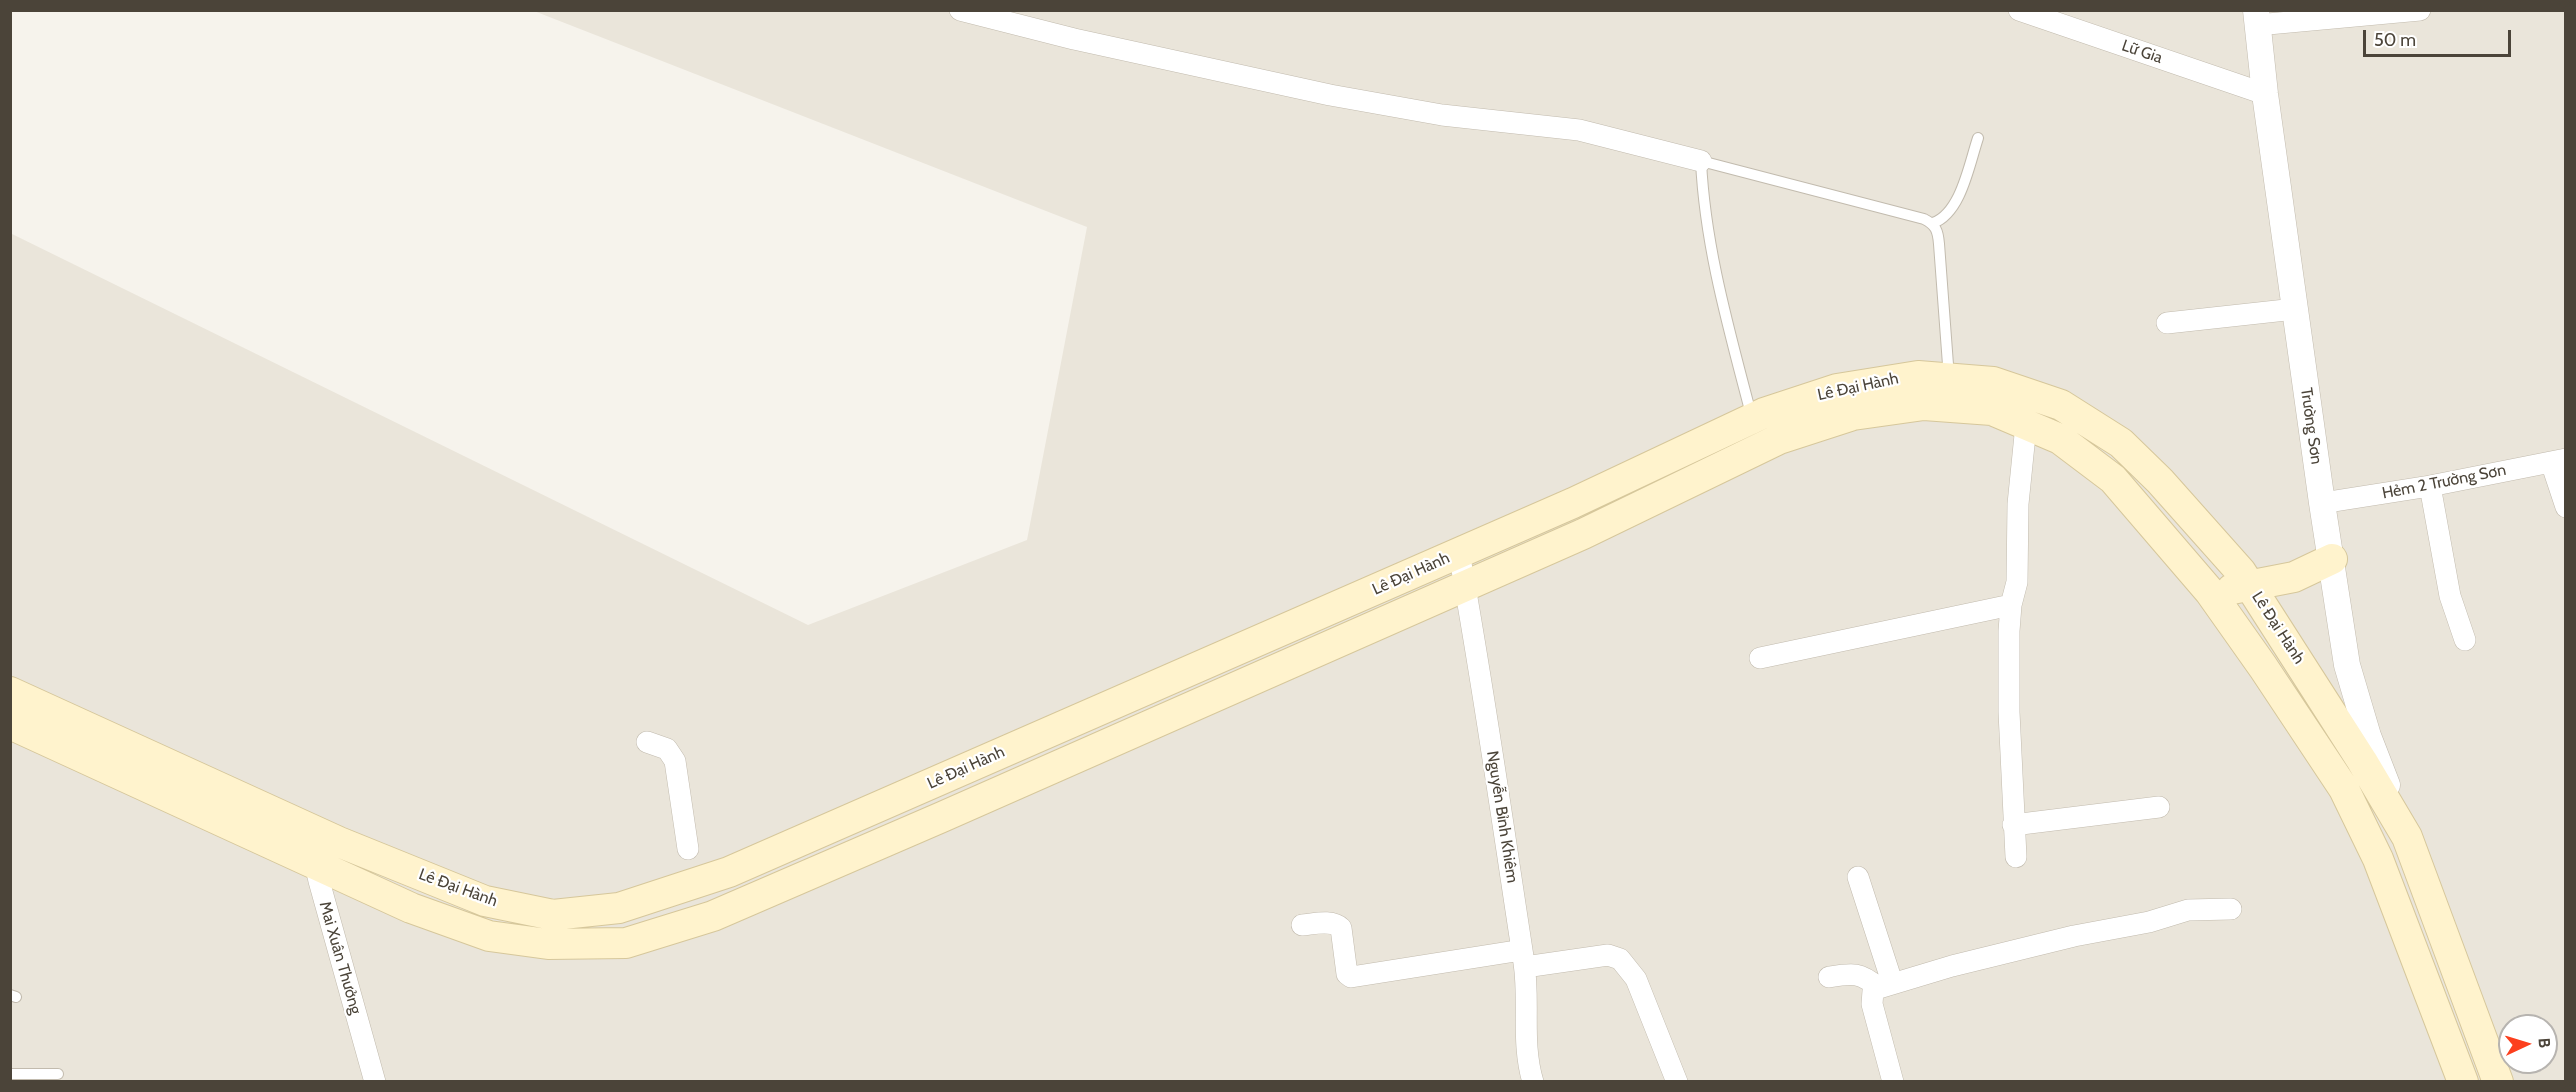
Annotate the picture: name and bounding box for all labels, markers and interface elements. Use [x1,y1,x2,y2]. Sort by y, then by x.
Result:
scale bar [2366,18,2514,56]
text: 50 m [2374,29,2416,51]
street label: Lữ Gia [2119,36,2165,68]
street label: Lê Đại Hành [1816,369,1900,405]
street label: Trường Sơn [2296,387,2326,465]
street label: Hẻm 2 Trường Sơn [2380,461,2508,503]
street label: Lê Đại Hành [1369,548,1453,600]
street label: Lê Đại Hành [2248,588,2308,668]
street label: Lê Đại Hành [924,742,1008,794]
street label: Nguyễn Bỉnh Khiêm [1482,750,1522,884]
street label: Lê Đại Hành [416,865,500,911]
street label: Mai Xuân Thưởng [315,899,365,1017]
north arrow [2498,1014,2558,1074]
text: B [2535,1037,2554,1049]

